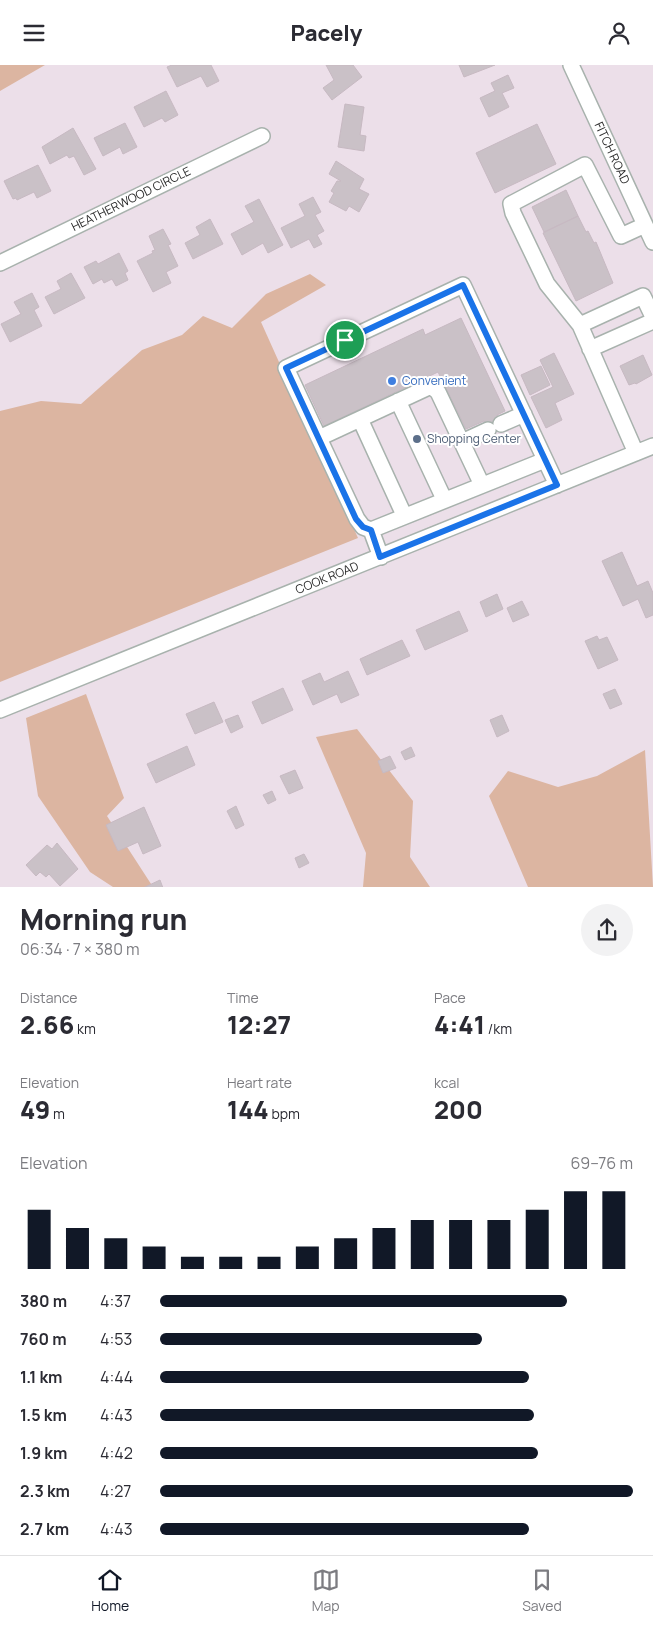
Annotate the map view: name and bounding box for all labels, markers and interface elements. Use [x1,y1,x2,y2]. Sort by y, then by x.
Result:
text: Pacely [291,18,362,48]
icon: menu [20,19,48,47]
icon: person [605,19,633,47]
street label: FITCH ROAD [591,119,634,187]
street label: HEATHERWOOD CIRCLE [68,162,193,235]
pin [324,319,366,361]
icon: arrive [331,326,359,354]
place label: Convenient [402,372,466,389]
marker: Convenient [386,375,398,387]
place label: Shopping Center [427,430,521,447]
marker: Shopping Center [411,433,423,445]
street label: COOK ROAD [293,557,361,598]
text: Morning run [20,900,187,938]
button: share [581,904,633,956]
text: 06:34 · 7 × 380 m [20,938,140,960]
text: Distance [20,988,77,1007]
text: Time [227,988,259,1007]
text: Pace [434,988,466,1007]
text: 2.66 [20,1007,74,1042]
text: 12:27 [227,1007,291,1042]
text: 4:41 [434,1007,485,1042]
text: km [74,1019,96,1038]
text: /km [485,1019,512,1038]
text: Elevation [20,1073,79,1092]
text: Heart rate [227,1073,292,1092]
text: kcal [434,1073,460,1092]
text: 49 [20,1092,50,1127]
text: 144 [227,1092,269,1127]
text: 200 [434,1092,483,1127]
text: m [50,1104,65,1123]
text: bpm [269,1104,300,1123]
text: Elevation [20,1152,88,1174]
text: 69–76 m [570,1152,633,1174]
text: 380 m [20,1290,67,1312]
text: 4:37 [100,1290,131,1312]
text: 760 m [20,1328,67,1350]
text: 4:53 [100,1328,132,1350]
text: 1.1 km [20,1366,63,1388]
text: 4:44 [100,1366,133,1388]
text: 1.5 km [20,1404,67,1426]
text: 4:43 [100,1404,133,1426]
text: 1.9 km [20,1442,67,1464]
text: 4:42 [100,1442,133,1464]
text: 2.3 km [20,1480,70,1502]
text: 4:27 [100,1480,131,1502]
text: 2.7 km [20,1518,69,1540]
text: 4:43 [100,1518,133,1540]
tab: Home [91,1566,129,1615]
tab: Map [312,1566,340,1615]
tab: Saved [522,1566,562,1615]

